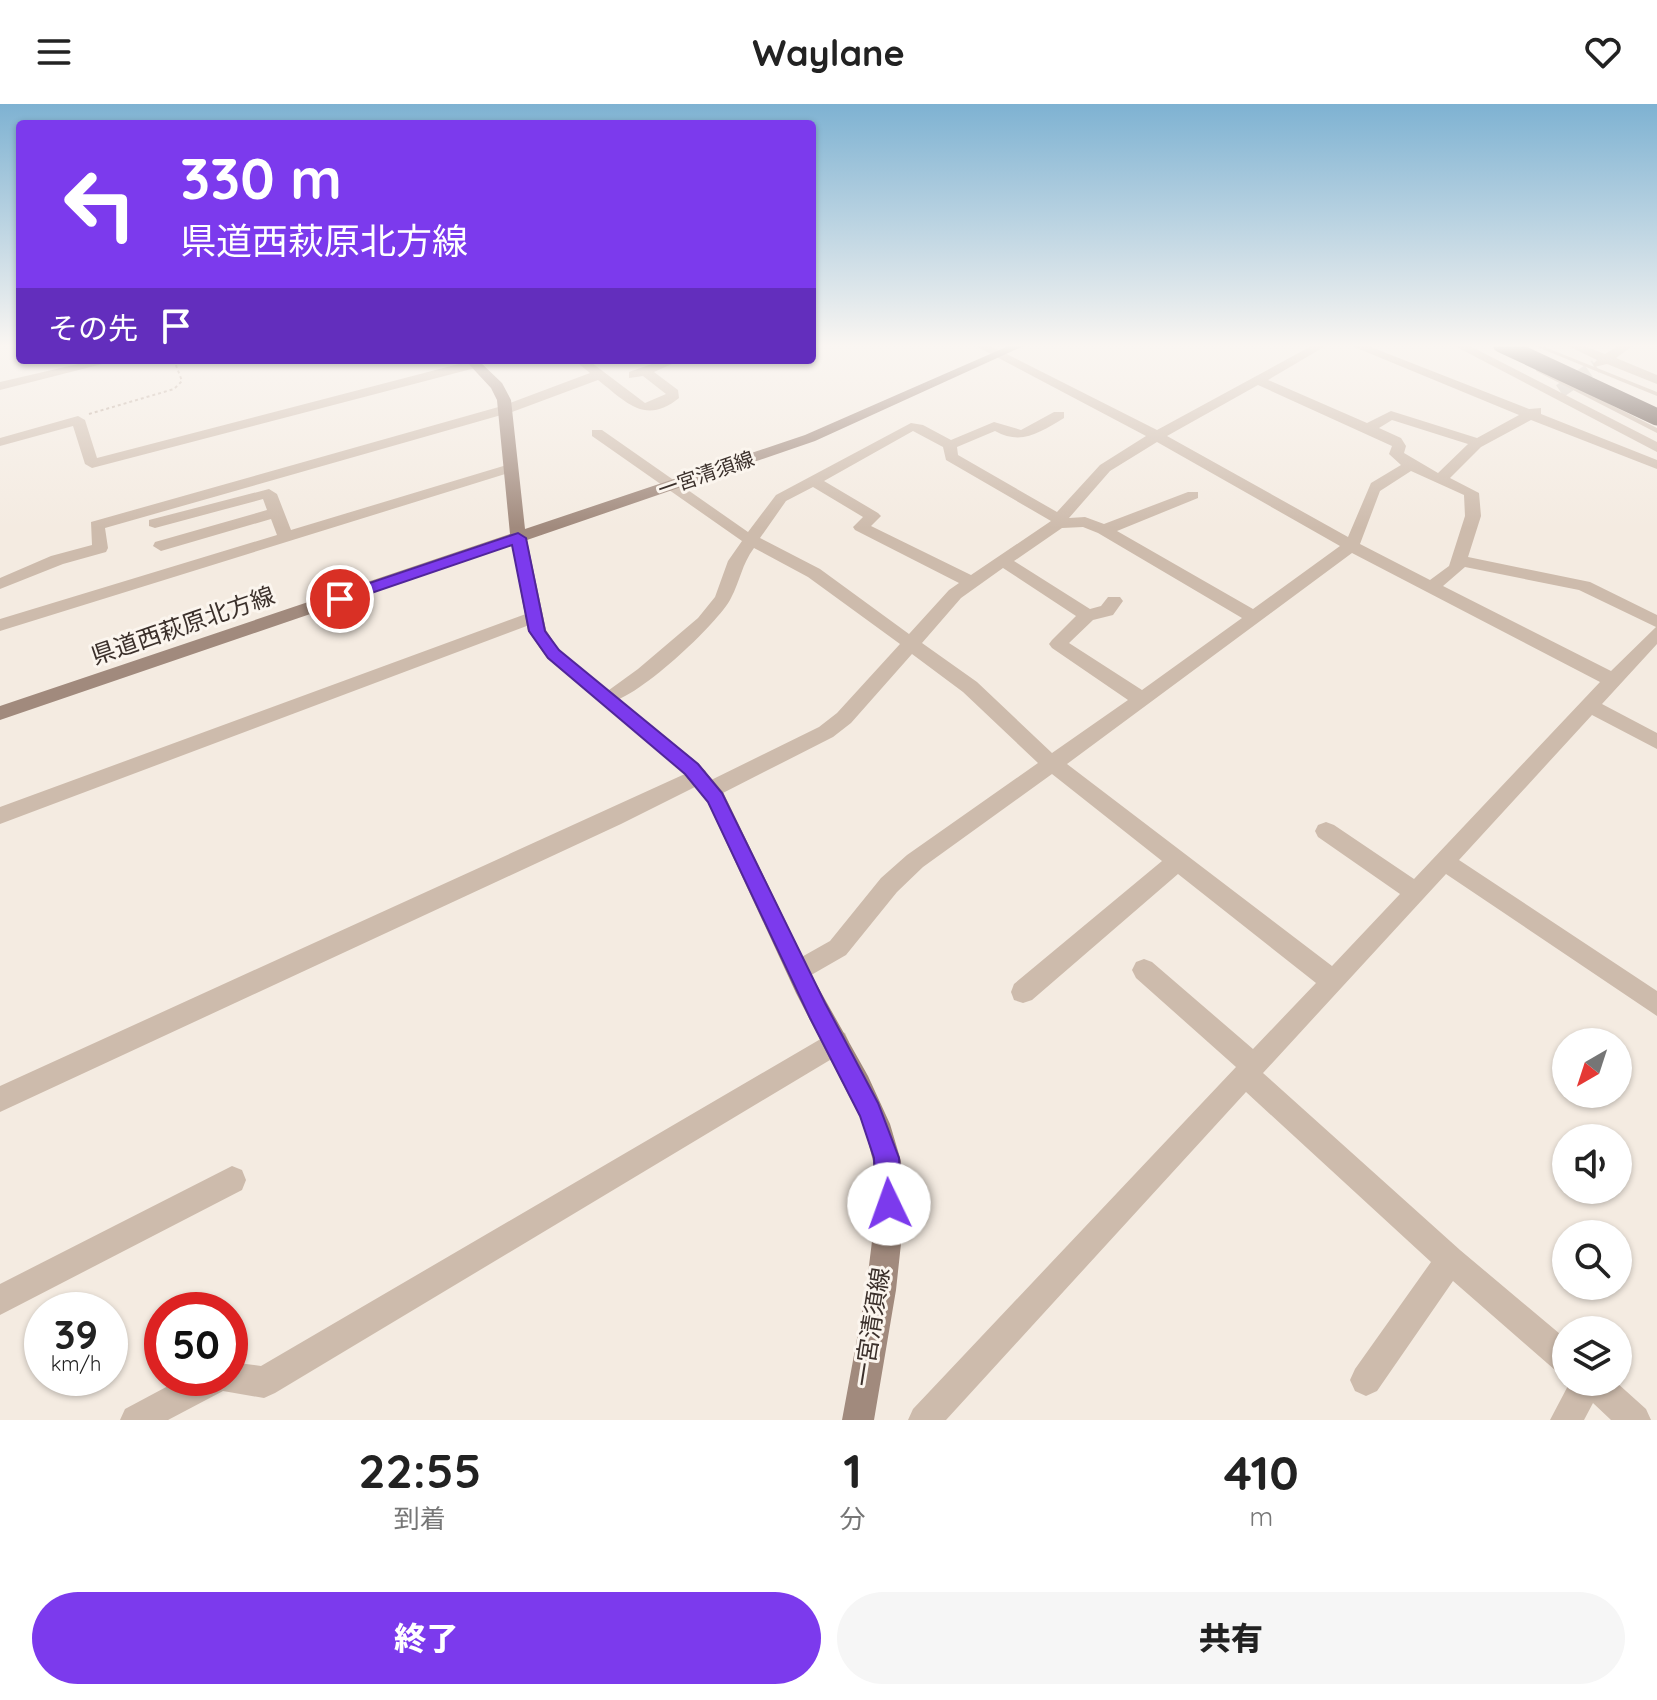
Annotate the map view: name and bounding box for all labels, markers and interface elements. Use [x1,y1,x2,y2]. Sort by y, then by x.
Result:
icon: menu [32,30,76,74]
text: Waylane [752,30,905,75]
icon: heart [1581,30,1625,74]
text: 330 m [180,143,342,213]
icon: left [48,152,152,256]
text: 県道西萩原北方線 [180,218,468,263]
icon: arrive [154,304,198,348]
text: その先 [48,309,138,347]
street label: 一宮清須線 [654,445,757,502]
pin [306,565,374,633]
icon: arrive [318,577,362,621]
street label: 県道西萩原北方線 [87,580,278,670]
north arrow [1552,1028,1632,1108]
map controls [1552,1028,1632,1396]
button: sound [1552,1124,1632,1204]
position arrow [847,1162,931,1246]
button: search [1552,1220,1632,1300]
street label: 一宮清須線 [847,1265,895,1388]
speed limit sign: 50 [144,1292,248,1396]
text: 39 [54,1309,98,1359]
button: layers [1552,1316,1632,1396]
text: km/h [51,1351,101,1376]
text: 22:55 [358,1440,481,1500]
text: 1 [843,1440,862,1500]
text: 410 [1224,1442,1299,1502]
text: m [1249,1500,1273,1533]
text: 到着 [394,1502,446,1535]
text: 分 [840,1502,866,1535]
button: 終了 [32,1592,821,1684]
button: 共有 [837,1592,1625,1684]

